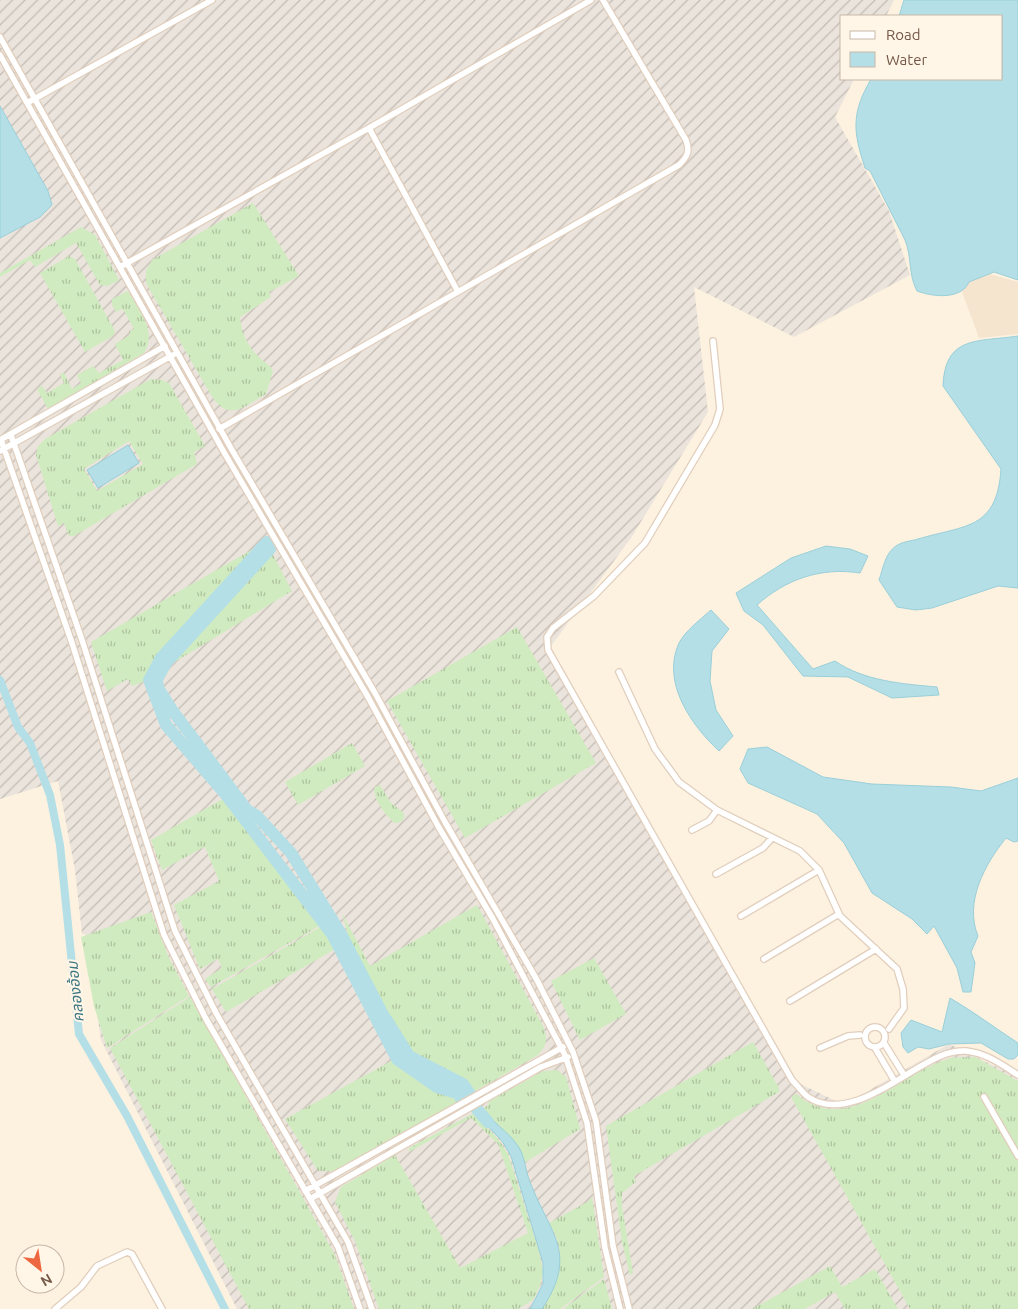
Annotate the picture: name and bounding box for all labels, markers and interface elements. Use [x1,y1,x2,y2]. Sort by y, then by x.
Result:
legend [840,15,1003,80]
text: Road [886,26,921,43]
text: Water [886,51,927,68]
water label: คลองอ้อม [63,959,87,1023]
north arrow [15,1244,65,1294]
text: N [38,1271,55,1290]

